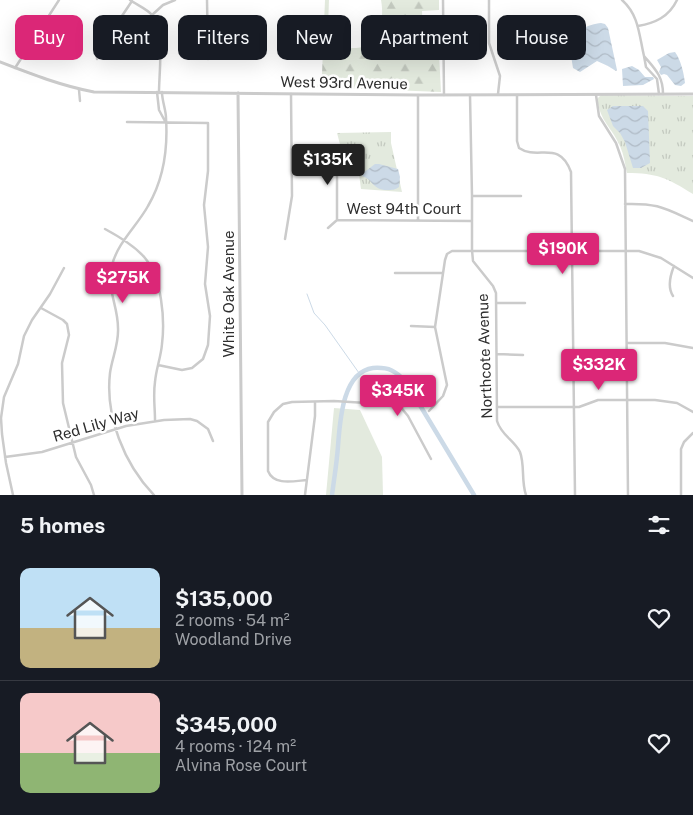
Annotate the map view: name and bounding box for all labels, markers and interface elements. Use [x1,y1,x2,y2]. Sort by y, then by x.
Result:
chip: Buy [15,15,83,60]
chip: Rent [93,15,168,60]
chip: Filters [178,15,267,60]
chip: New [277,15,351,60]
chip: Apartment [361,15,487,60]
chip: House [497,15,586,60]
street label: West 93rd Avenue [280,73,408,92]
pin: $135K [293,144,363,186]
text: $135K [303,150,353,169]
street label: West 94th Court [347,200,462,217]
street label: White Oak Avenue [220,230,237,358]
pin: $190K [528,232,598,275]
text: $190K [538,239,588,258]
pin: $275K [88,262,158,304]
text: $275K [96,268,150,287]
street label: Northcote Avenue [474,293,495,419]
pin: $332K [564,348,634,391]
text: $332K [572,355,626,374]
pin: $345K [363,374,433,417]
text: $345K [371,381,425,400]
street label: Red Lily Way [51,404,141,445]
icon: filters [645,511,673,539]
text: 5 homes [20,513,105,538]
text: $135,000 [175,586,273,611]
icon: home [60,588,120,648]
icon: heart [645,604,673,632]
text: 2 rooms · 54 m² [175,611,290,630]
text: Woodland Drive [175,630,292,649]
text: $345,000 [175,712,277,737]
icon: home [60,713,120,773]
icon: heart [645,729,673,757]
text: 4 rooms · 124 m² [175,737,296,756]
text: Alvina Rose Court [175,756,307,775]

